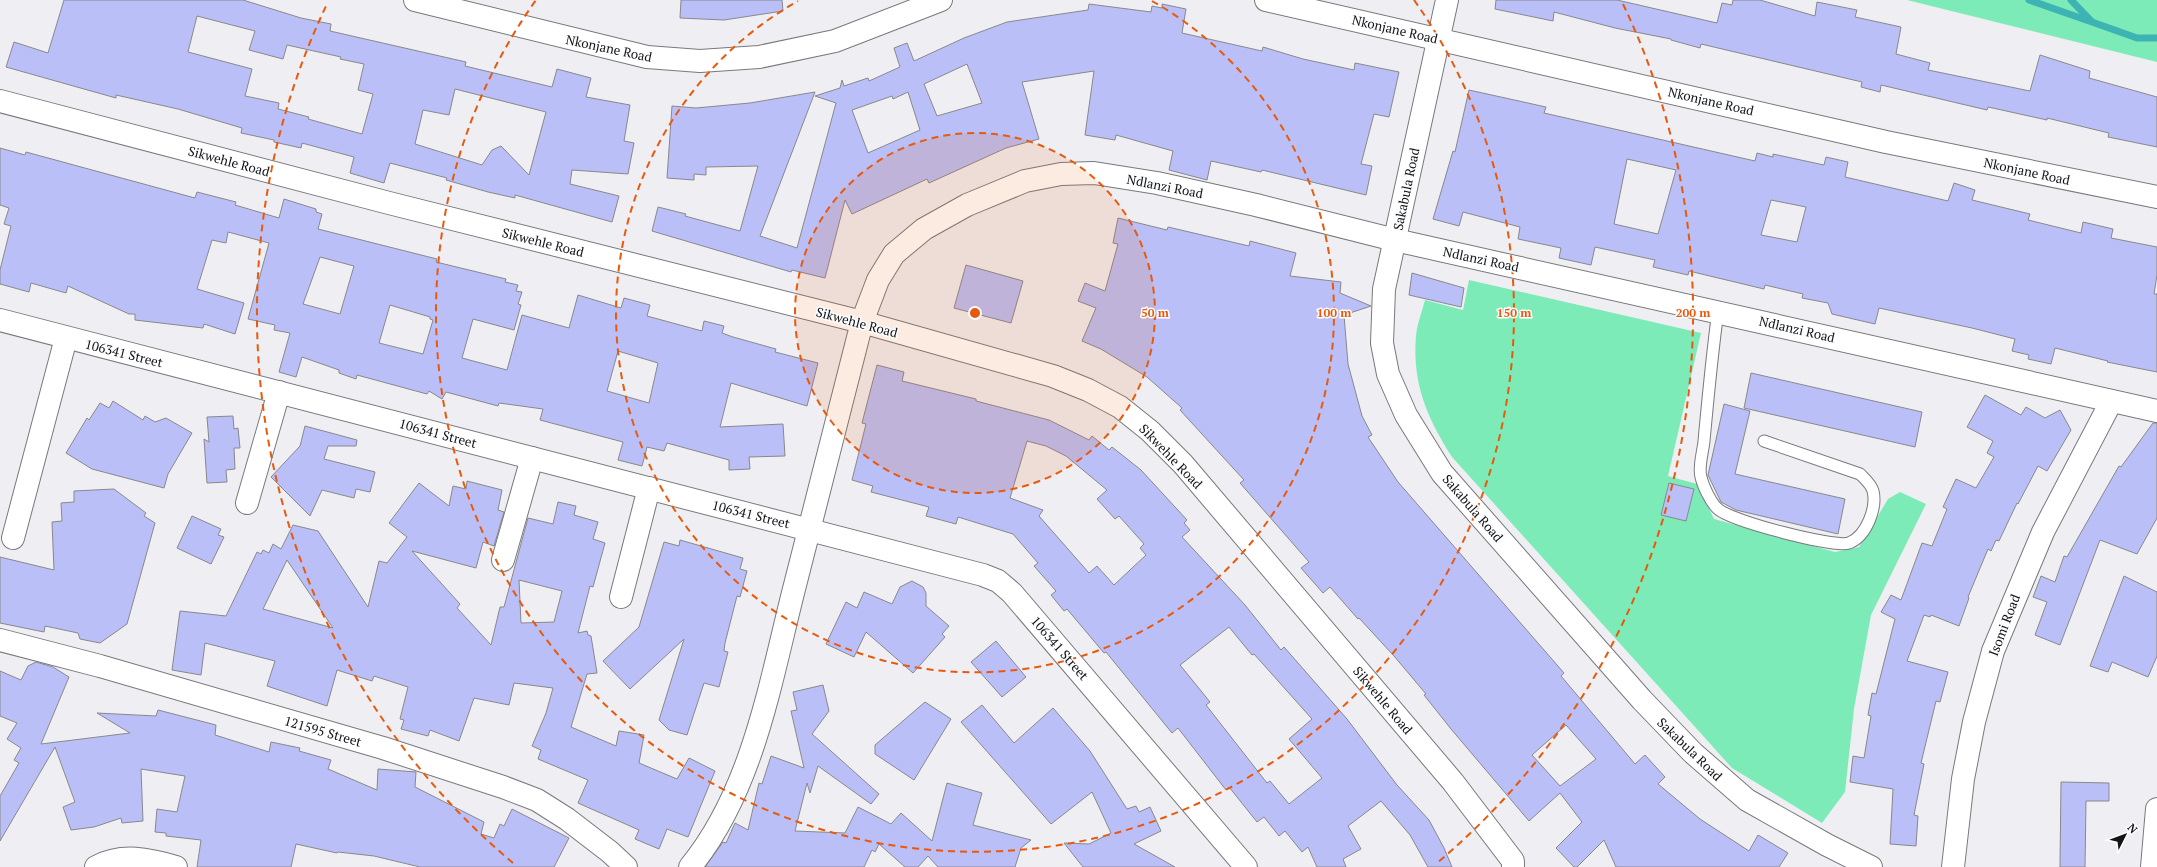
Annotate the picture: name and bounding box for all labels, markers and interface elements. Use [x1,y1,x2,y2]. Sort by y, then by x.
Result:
street label: Nkonjane Road [1350,10,1440,48]
street label: Nkonjane Road [564,30,654,66]
street label: Nkonjane Road [1666,82,1756,120]
street label: Sikwehle Road [186,141,272,181]
street label: Sakabula Road [1388,146,1424,232]
street label: Nkonjane Road [1982,153,2072,189]
street label: Ndlanzi Road [1125,170,1205,202]
street label: Sikwehle Road [500,223,586,261]
street label: Ndlanzi Road [1441,242,1521,276]
street label: Sikwehle Road [814,302,900,342]
text: 50 m [1141,305,1169,320]
text: 100 m [1317,305,1351,320]
text: 150 m [1497,305,1531,320]
text: 200 m [1676,305,1710,320]
centre of rings [968,306,982,320]
street label: Ndlanzi Road [1757,312,1837,346]
street label: 106341 Street [83,335,165,371]
street label: 106341 Street [397,414,479,452]
street label: Sikwehle Road [1135,420,1207,492]
street label: Sakabula Road [1439,470,1507,546]
street label: 106341 Street [710,496,792,532]
street label: Isomi Road [1984,592,2024,658]
street label: 106341 Street [1027,612,1093,684]
street label: Sikwehle Road [1349,662,1417,738]
street label: 121595 Street [282,711,364,751]
street label: Sakabula Road [1654,713,1726,785]
north arrow [2105,815,2145,855]
text: N [2124,821,2141,837]

